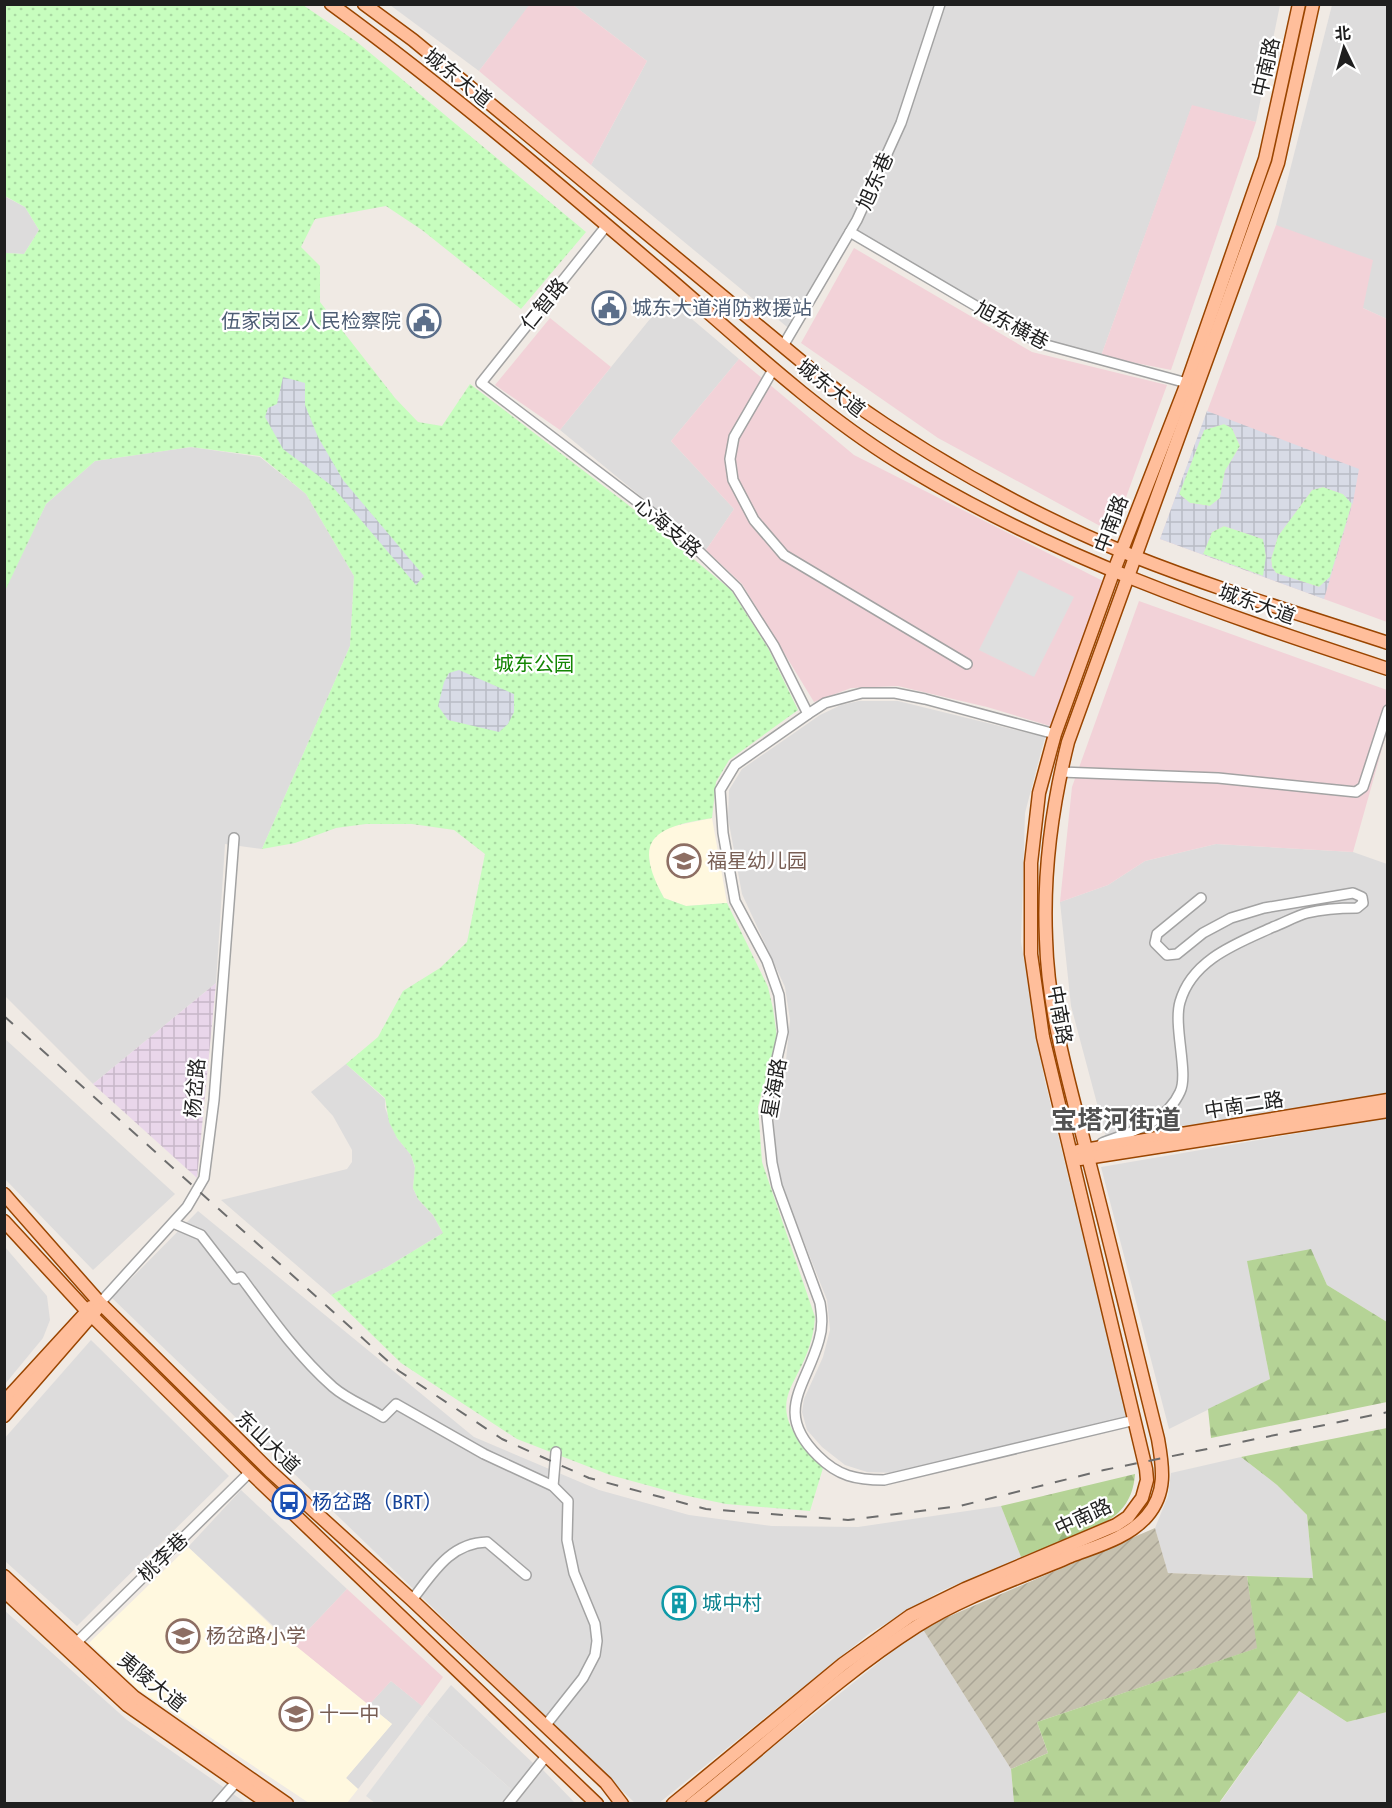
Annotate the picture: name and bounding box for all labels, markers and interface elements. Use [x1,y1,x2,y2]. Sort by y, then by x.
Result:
north arrow [1314,18,1374,78]
text: 北 [1334,23,1352,44]
street label: 中南路 [1248,35,1284,99]
street label: 城东大道 [419,44,497,112]
street label: 旭东巷 [852,149,898,213]
street label: 仁智路 [516,273,572,335]
public building icon: 城东大道消防救援站 [591,290,627,326]
place label: 城东大道消防救援站 [632,296,812,320]
street label: 旭东横巷 [971,296,1053,354]
public building icon: 伍家岗区人民检察院 [406,303,442,339]
place label: 伍家岗区人民检察院 [221,309,401,333]
street label: 城东大道 [792,354,870,422]
street label: 心海支路 [630,492,706,562]
street label: 中南路 [1089,492,1133,556]
street label: 城东大道 [1215,579,1299,629]
park label: 城东公园 [494,652,574,676]
school or university icon: 福星幼儿园 [666,843,702,879]
place label: 福星幼儿园 [707,849,807,873]
street label: 中南路 [1043,983,1077,1047]
street label: 星海路 [757,1056,791,1120]
street label: 杨岔路 [180,1057,210,1119]
street label: 中南二路 [1203,1087,1285,1123]
district label: 宝塔河街道 [1051,1105,1181,1136]
street label: 东山大道 [231,1406,305,1478]
bus stop icon: 杨岔路（BRT） [271,1484,307,1520]
place label: 杨岔路（BRT） [312,1490,443,1514]
street label: 中南路 [1051,1493,1115,1541]
street label: 桃李巷 [133,1528,193,1586]
building icon: 城中村 [661,1585,697,1621]
place label: 城中村 [702,1591,762,1615]
school or university icon: 杨岔路小学 [165,1618,201,1654]
place label: 杨岔路小学 [206,1624,306,1648]
street label: 夷陵大道 [113,1648,191,1716]
school or university icon: 十一中 [278,1696,314,1732]
place label: 十一中 [319,1702,379,1726]

